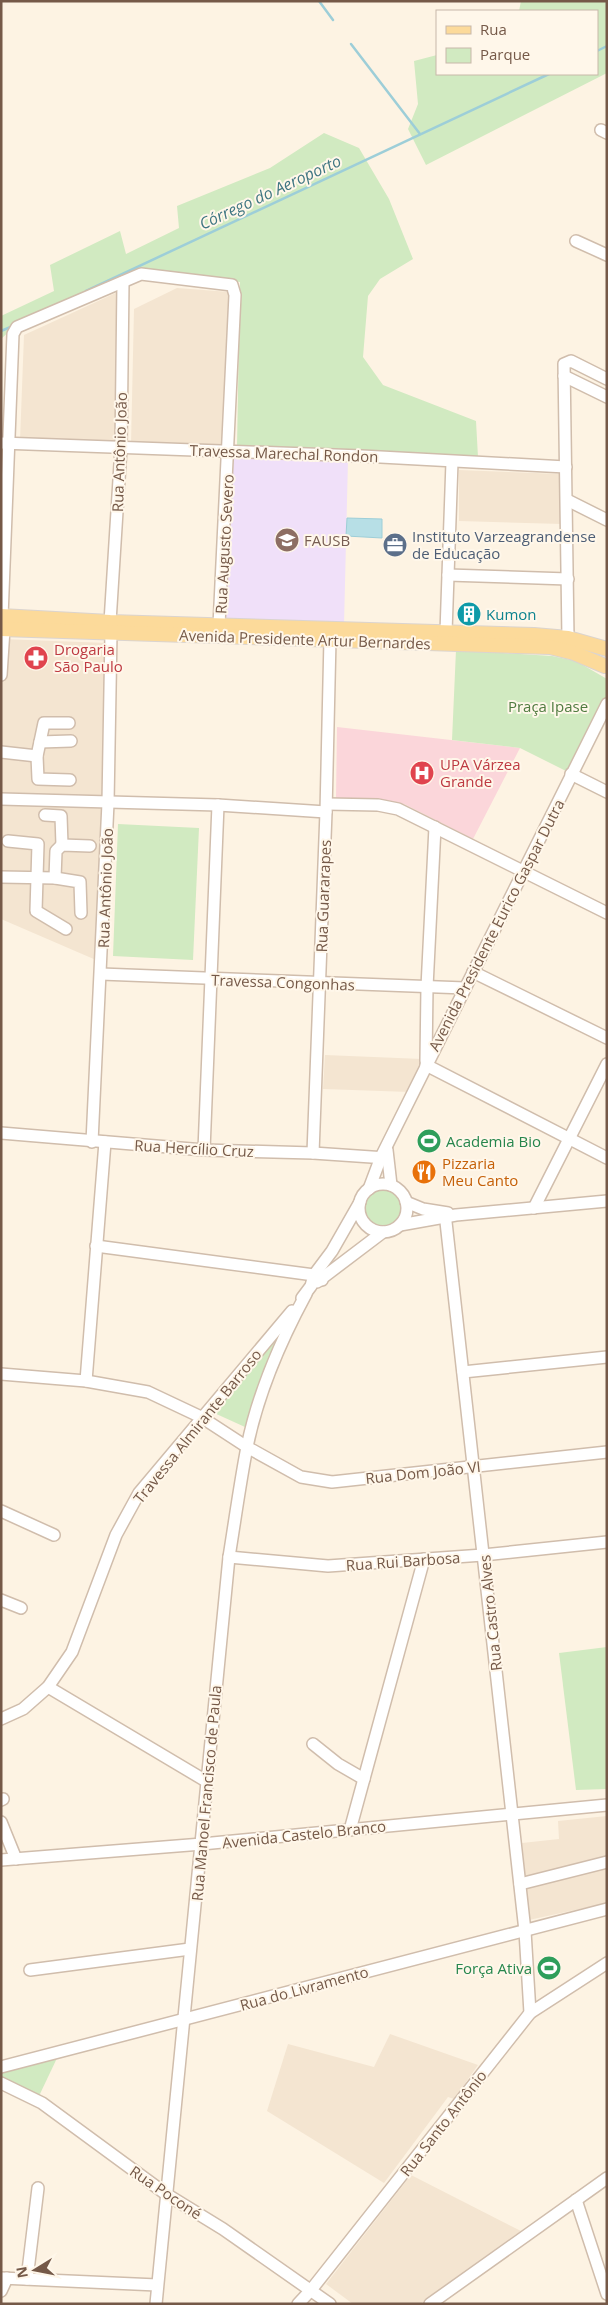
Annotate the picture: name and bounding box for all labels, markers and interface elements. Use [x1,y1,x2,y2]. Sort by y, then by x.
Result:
legend [436,10,598,75]
text: Rua [480,19,507,39]
text: Parque [480,44,530,64]
water label: Córrego do Aeroporto [196,149,344,235]
street label: Rua Antônio João [107,392,131,512]
street label: Travessa Marechal Rondon [189,440,379,466]
street label: Rua Augusto Severo [210,474,238,614]
place label: Instituto Varzeagrandense de Educação [412,526,596,563]
school or university icon: FAUSB [274,527,300,553]
place label: FAUSB [304,530,350,550]
office icon: Instituto Varzeagrandense de Educação [382,532,408,558]
building icon: Kumon [456,601,482,627]
place label: Kumon [486,604,537,624]
street label: Avenida Presidente Artur Bernardes [179,625,431,653]
place label: Drogaria São Paulo [54,639,123,676]
pharmacy icon: Drogaria São Paulo [23,645,49,671]
park label: Praça Ipase [508,696,588,716]
place label: UPA Várzea Grande [440,754,521,791]
hospital icon: UPA Várzea Grande [409,760,435,786]
street label: Avenida Presidente Eurico Gaspar Dutra [423,796,569,1054]
street label: Rua Antônio João [93,828,117,948]
street label: Rua Guararapes [311,839,335,953]
street label: Travessa Congonhas [211,969,355,995]
sports icon: Academia Bio [416,1128,442,1154]
place label: Academia Bio [446,1131,541,1151]
street label: Rua Hercílio Cruz [134,1135,254,1161]
place label: Pizzaria Meu Canto [442,1153,518,1190]
restaurant icon: Pizzaria Meu Canto [411,1159,437,1185]
street label: Travessa Almirante Barroso [129,1345,265,1507]
street label: Rua Dom João VI [364,1456,482,1488]
street label: Rua Rui Barbosa [345,1547,461,1575]
street label: Rua Castro Alves [474,1554,506,1672]
street label: Rua Manoel Francisco de Paula [187,1684,225,1902]
street label: Avenida Castelo Branco [221,1815,387,1853]
sports icon: Força Ativa [536,1955,562,1981]
place label: Força Ativa [455,1958,532,1978]
street label: Rua do Livramento [238,1961,370,2015]
street label: Rua Santo Antônio [395,2066,491,2180]
street label: Rua Poconé [126,2161,206,2223]
north arrow [10,2245,60,2295]
text: N [11,2265,32,2280]

